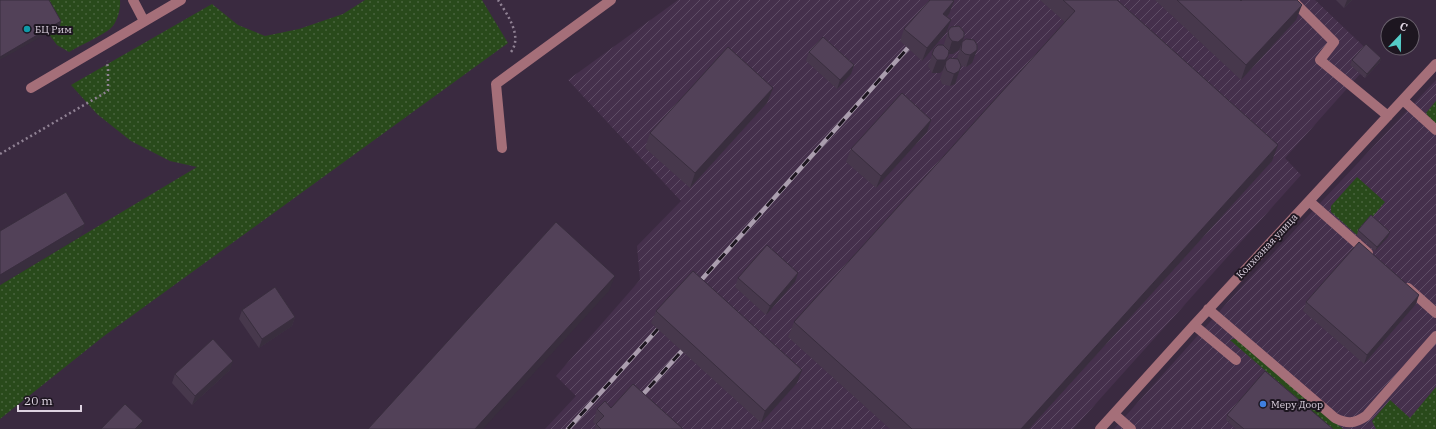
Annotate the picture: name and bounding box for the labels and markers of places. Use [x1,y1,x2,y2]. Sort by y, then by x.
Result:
place label: БЦ Рим [35,23,72,36]
marker: БЦ Рим [22,24,32,34]
place label: Меру Доор [1271,398,1323,411]
marker: Меру Доор [1258,399,1268,409]

